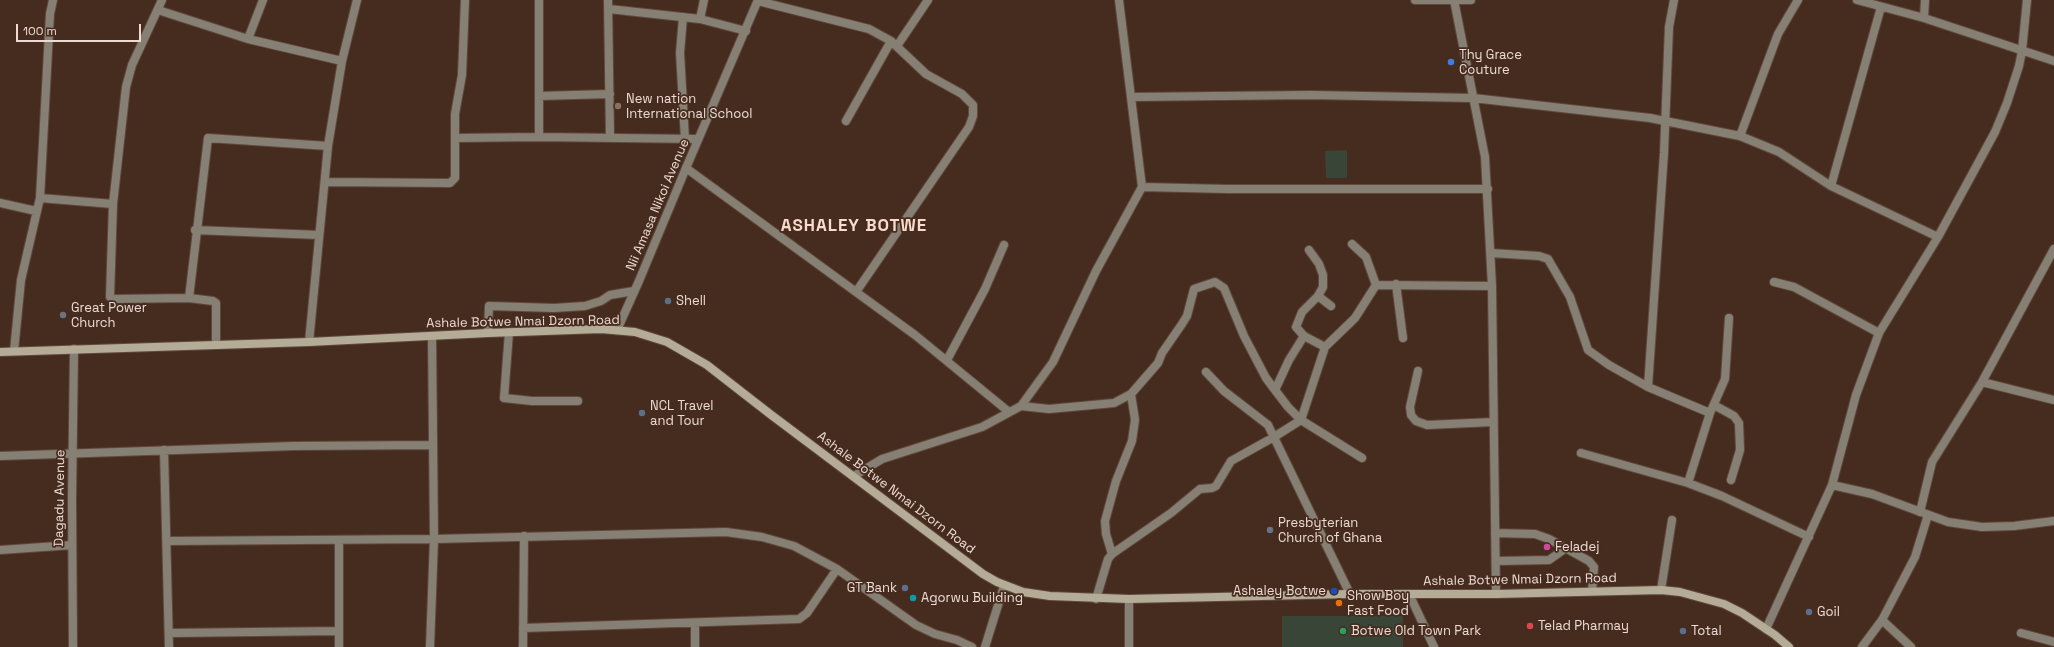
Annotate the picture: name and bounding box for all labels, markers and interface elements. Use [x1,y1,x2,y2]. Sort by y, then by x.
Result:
scale bar [18,16,143,42]
text: 100 m [23,23,57,39]
place label: Thy Grace Couture [1459,47,1522,78]
marker: Thy Grace Couture [1446,57,1456,67]
place label: New nation International School [626,91,752,122]
marker: New nation International School [613,101,623,111]
street label: Nii Amasa Nikoi Avenue [623,137,693,273]
district label: ASHALEY BOTWE [781,216,927,236]
place label: Shell [676,293,706,309]
marker: Shell [663,296,673,306]
place label: Great Power Church [71,300,147,331]
marker: Great Power Church [58,310,68,320]
street label: Ashale Botwe Nmai Dzorn Road [426,313,620,331]
place label: NCL Travel and Tour [650,398,714,429]
marker: NCL Travel and Tour [637,408,647,418]
street label: Ashale Botwe Nmai Dzorn Road [814,429,978,557]
street label: Dagadu Avenue [51,449,69,547]
place label: Presbyterian Church of Ghana [1278,515,1382,546]
marker: Presbyterian Church of Ghana [1265,525,1275,535]
place label: Feladej [1555,539,1599,555]
marker: Feladej [1542,542,1552,552]
street label: Ashale Botwe Nmai Dzorn Road [1423,571,1617,589]
place label: GT Bank [847,580,897,596]
marker: GT Bank [900,583,910,593]
place label: Ashaley Botwe [1233,583,1326,599]
marker: Ashaley Botwe [1329,586,1339,596]
place label: Show Boy Fast Food [1347,588,1409,619]
place label: Agorwu Building [921,590,1023,606]
marker: Agorwu Building [908,593,918,603]
marker: Show Boy Fast Food [1334,598,1344,608]
place label: Goil [1817,604,1840,620]
marker: Goil [1804,607,1814,617]
place label: Telad Pharmay [1538,618,1629,634]
marker: Telad Pharmay [1525,621,1535,631]
place label: Botwe Old Town Park [1351,623,1481,639]
place label: Total [1691,623,1722,639]
marker: Botwe Old Town Park [1338,626,1348,636]
marker: Total [1678,626,1688,636]

